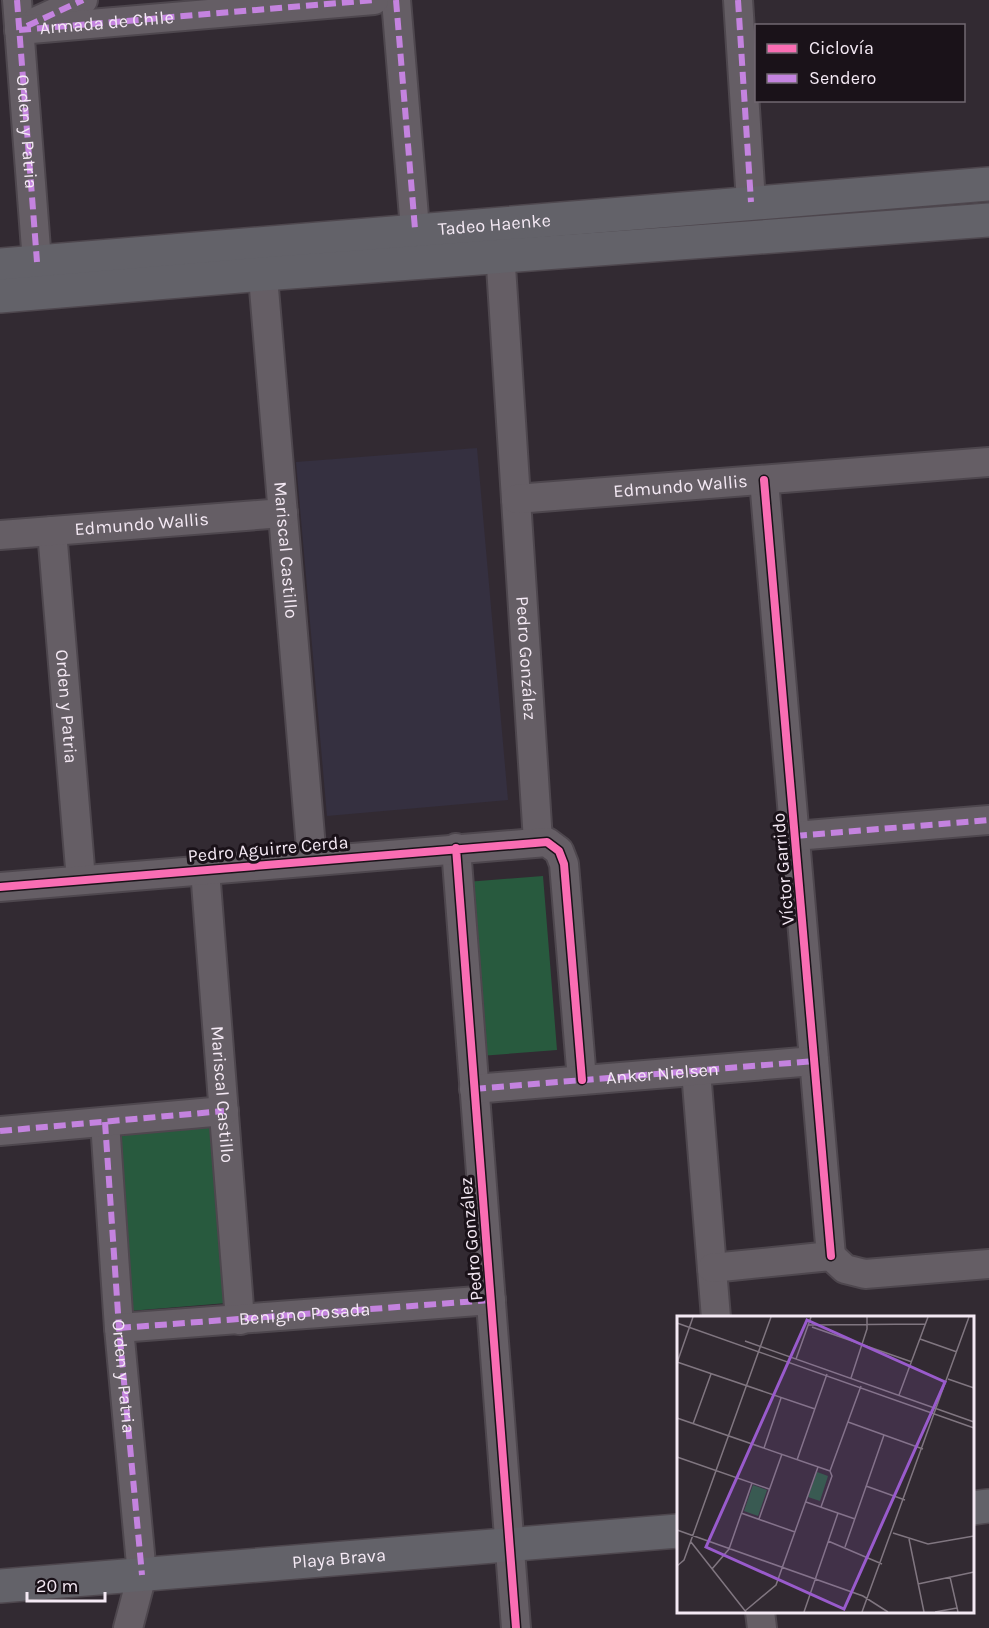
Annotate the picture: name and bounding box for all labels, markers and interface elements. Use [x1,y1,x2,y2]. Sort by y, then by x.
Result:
street label: Armada de Chile [39,6,175,39]
legend [755,24,965,102]
text: Ciclovía [809,37,874,59]
text: Sendero [809,67,876,89]
street label: Orden y Patria [12,74,42,189]
street label: Tadeo Haenke [437,209,552,240]
street label: Edmundo Wallis [613,470,748,502]
street label: Mariscal Castillo [269,480,303,619]
street label: Edmundo Wallis [74,508,210,540]
street label: Pedro González [511,595,541,721]
street label: Orden y Patria [51,648,82,764]
street label: Víctor Garrido [767,812,799,926]
street label: Pedro Aguirre Cerda [187,831,349,867]
street label: Mariscal Castillo [206,1025,239,1164]
street label: Anker Nielsen [605,1058,720,1089]
street label: Pedro González [455,1176,487,1302]
street label: Benigno Posada [238,1298,371,1330]
inset map [677,1316,974,1613]
street label: Orden y Patria [107,1319,140,1434]
street label: Playa Brava [291,1544,387,1573]
scale bar [27,1565,105,1603]
text: 20 m [36,1575,78,1597]

